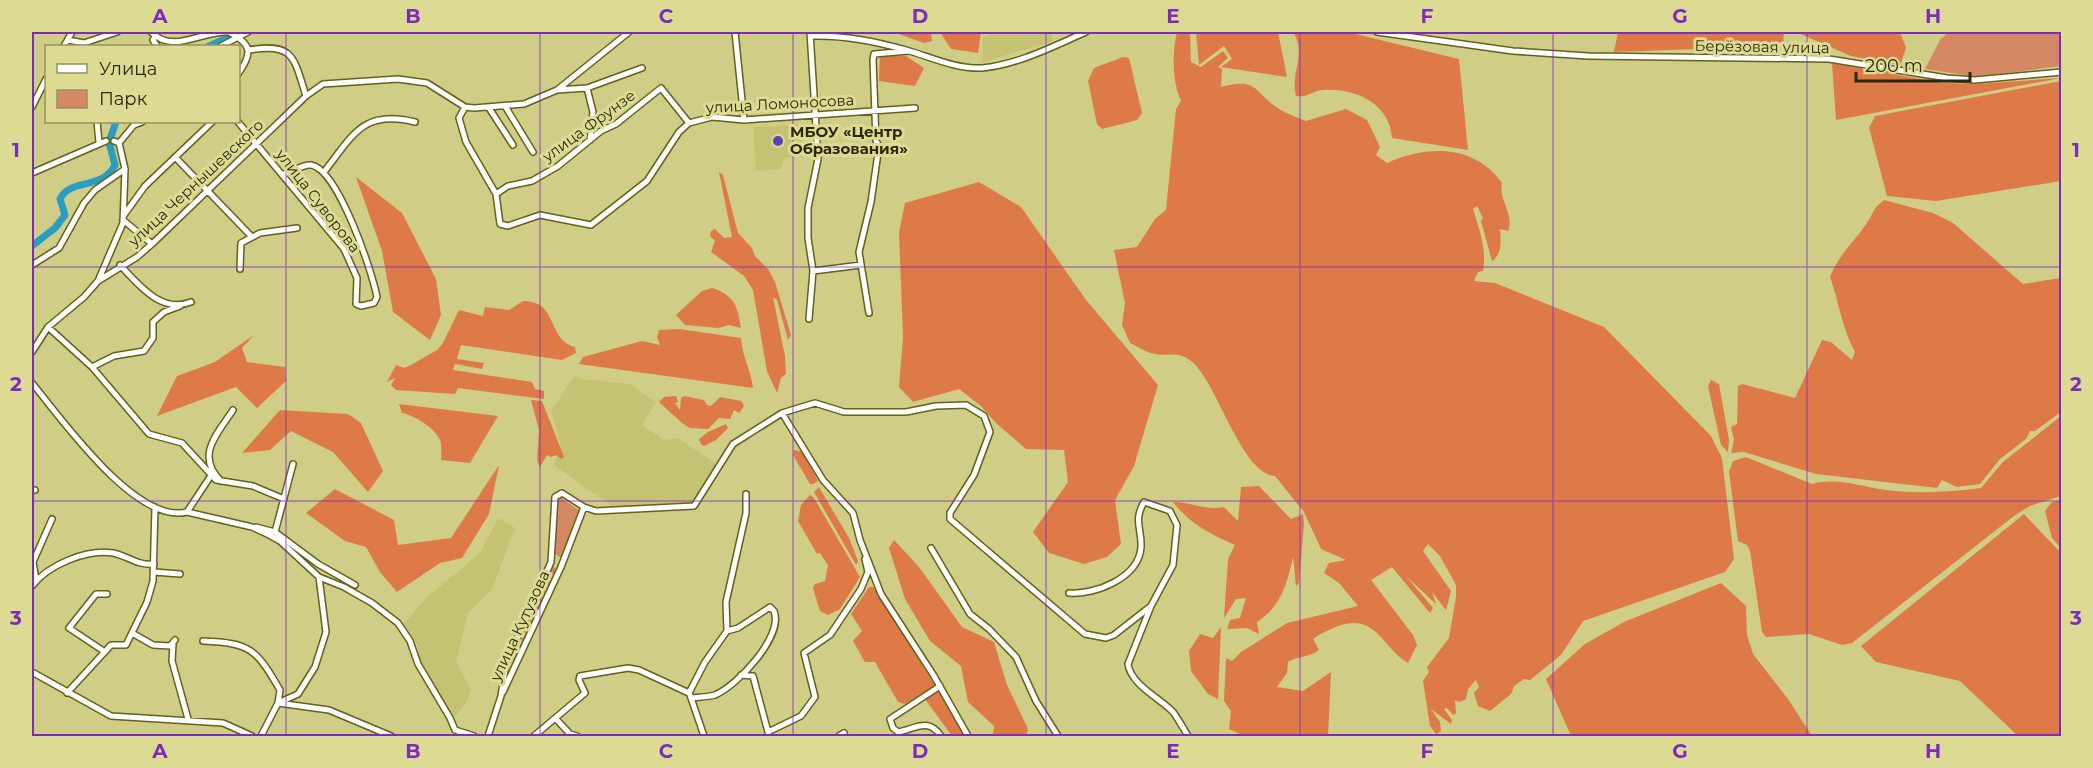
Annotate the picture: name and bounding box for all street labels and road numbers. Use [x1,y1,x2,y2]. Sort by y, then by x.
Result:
street label: Берёзовая улица [1694,36,1830,57]
street label: улица Фрунзе [538,85,639,166]
street label: улица Ломоносова [704,90,855,117]
street label: улица Чернышевского [123,115,267,251]
street label: улица Суворова [271,144,365,256]
street label: улица Кутузова [485,567,554,685]

